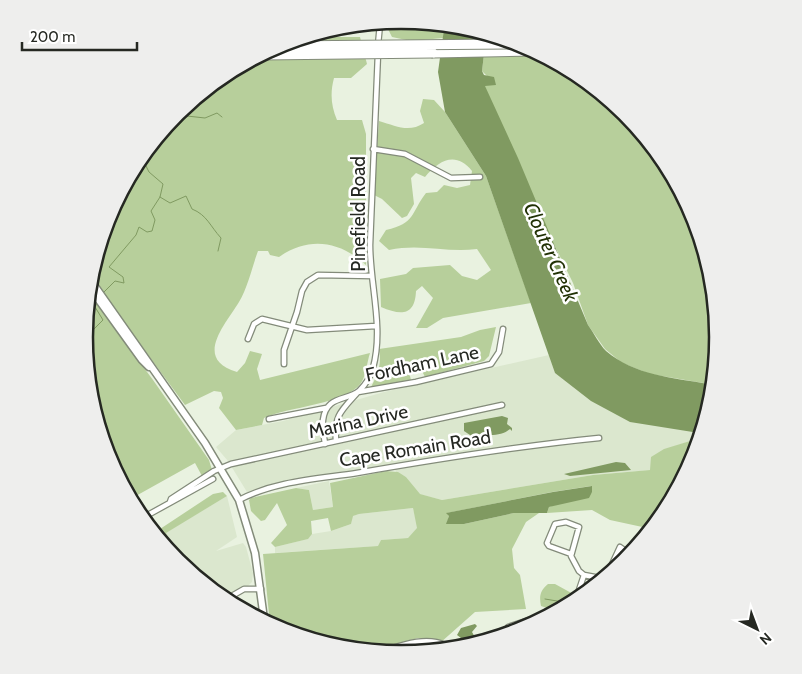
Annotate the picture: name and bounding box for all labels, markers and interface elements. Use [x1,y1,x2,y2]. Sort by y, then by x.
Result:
scale bar [22,20,138,52]
text: 200 m [30,28,75,46]
street label: Pinefield Road [347,156,370,272]
water label: Clouter Creek [519,199,584,306]
street label: Fordham Lane [363,340,481,387]
street label: Marina Drive [306,400,410,443]
street label: Cape Romain Road [338,425,492,472]
north arrow [732,604,782,654]
text: N [756,629,775,649]

